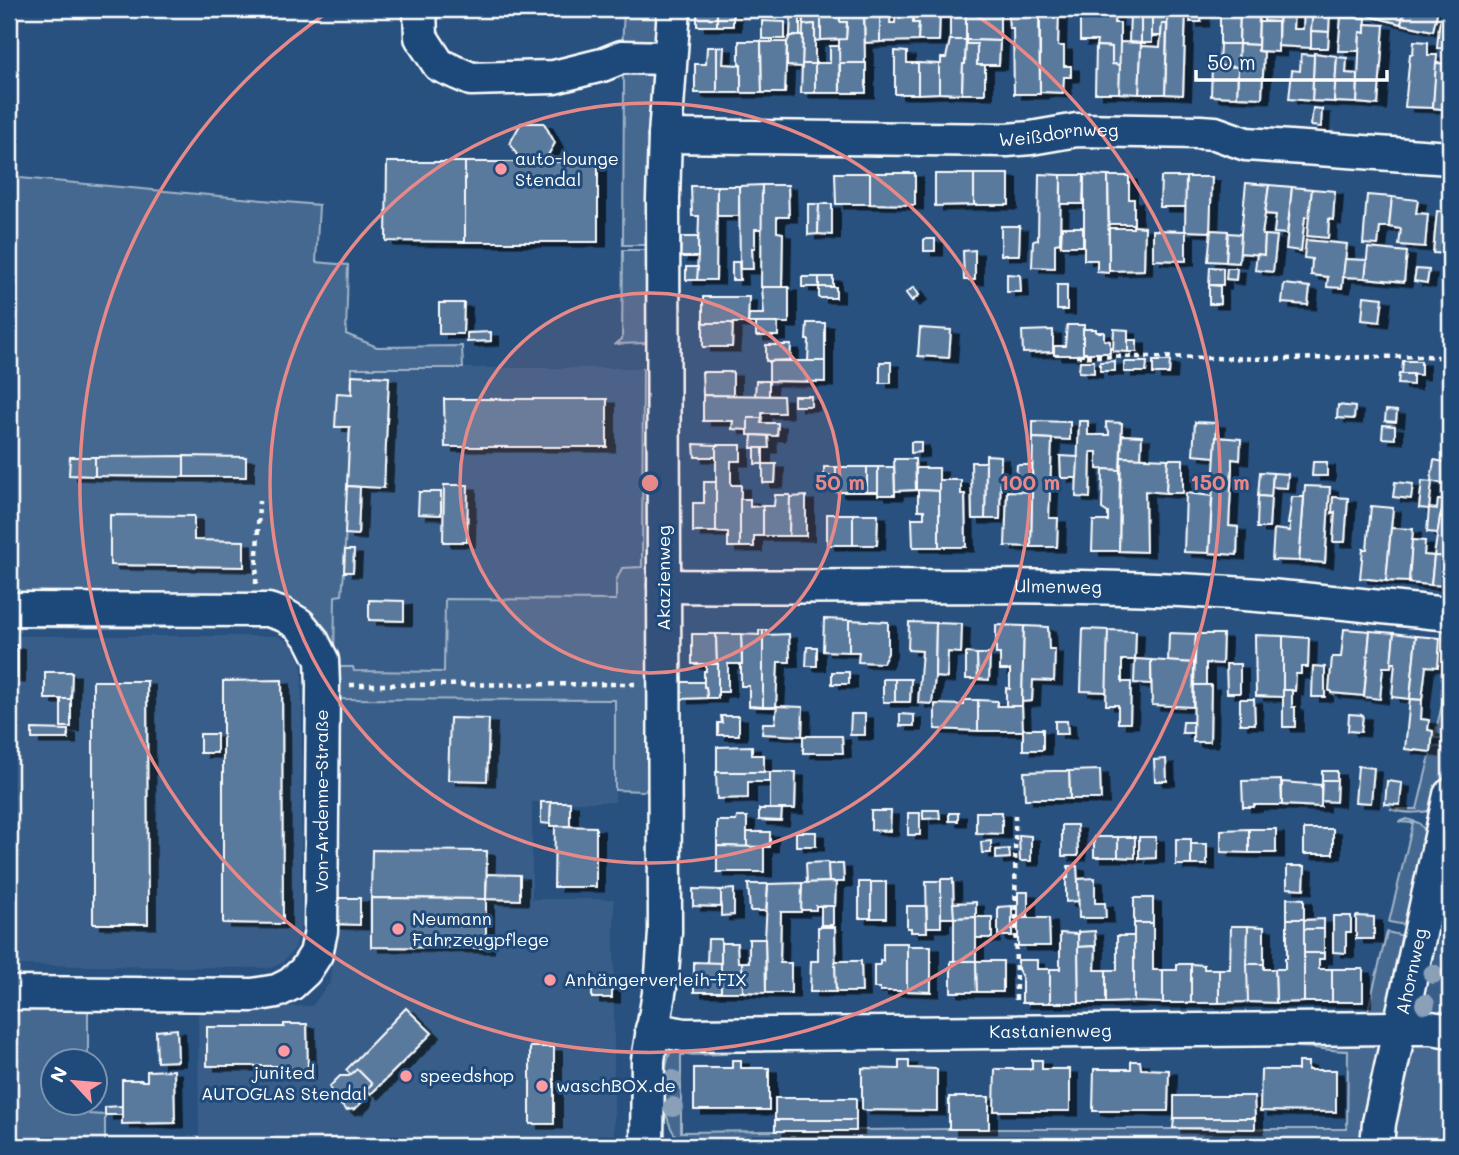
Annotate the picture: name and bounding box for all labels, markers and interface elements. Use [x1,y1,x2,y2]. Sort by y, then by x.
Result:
scale bar [1196,38,1387,82]
text: 50 m [1207,48,1256,75]
street label: Weißdornweg [999,117,1119,151]
place label: auto-lounge Stendal [515,146,619,191]
marker: auto-lounge Stendal [493,161,509,177]
text: 50 m [815,468,865,495]
text: 100 m [1000,468,1060,495]
text: 150 m [1190,468,1250,495]
centre of rings [638,471,662,495]
street label: Akazienweg [651,525,675,631]
street label: Ulmenweg [1014,573,1102,599]
street label: Von-Ardenne-Straße [309,709,333,893]
place label: Neumann Fahrzeugpflege [412,906,549,951]
marker: Neumann Fahrzeugpflege [390,921,406,937]
street label: Ahornweg [1390,926,1432,1017]
place label: Anhängerverleih-FIX [564,967,747,991]
marker: Anhängerverleih-FIX [542,972,558,988]
street label: Kastanienweg [989,1018,1112,1043]
marker: junited AUTOGLAS Stendal [276,1043,292,1059]
north arrow [38,1046,108,1116]
place label: junited AUTOGLAS Stendal [201,1060,367,1105]
text: N [44,1062,73,1086]
place label: speedshop [420,1063,514,1087]
marker: speedshop [398,1068,414,1084]
place label: waschBOX.de [556,1073,676,1097]
marker: waschBOX.de [534,1078,550,1094]

